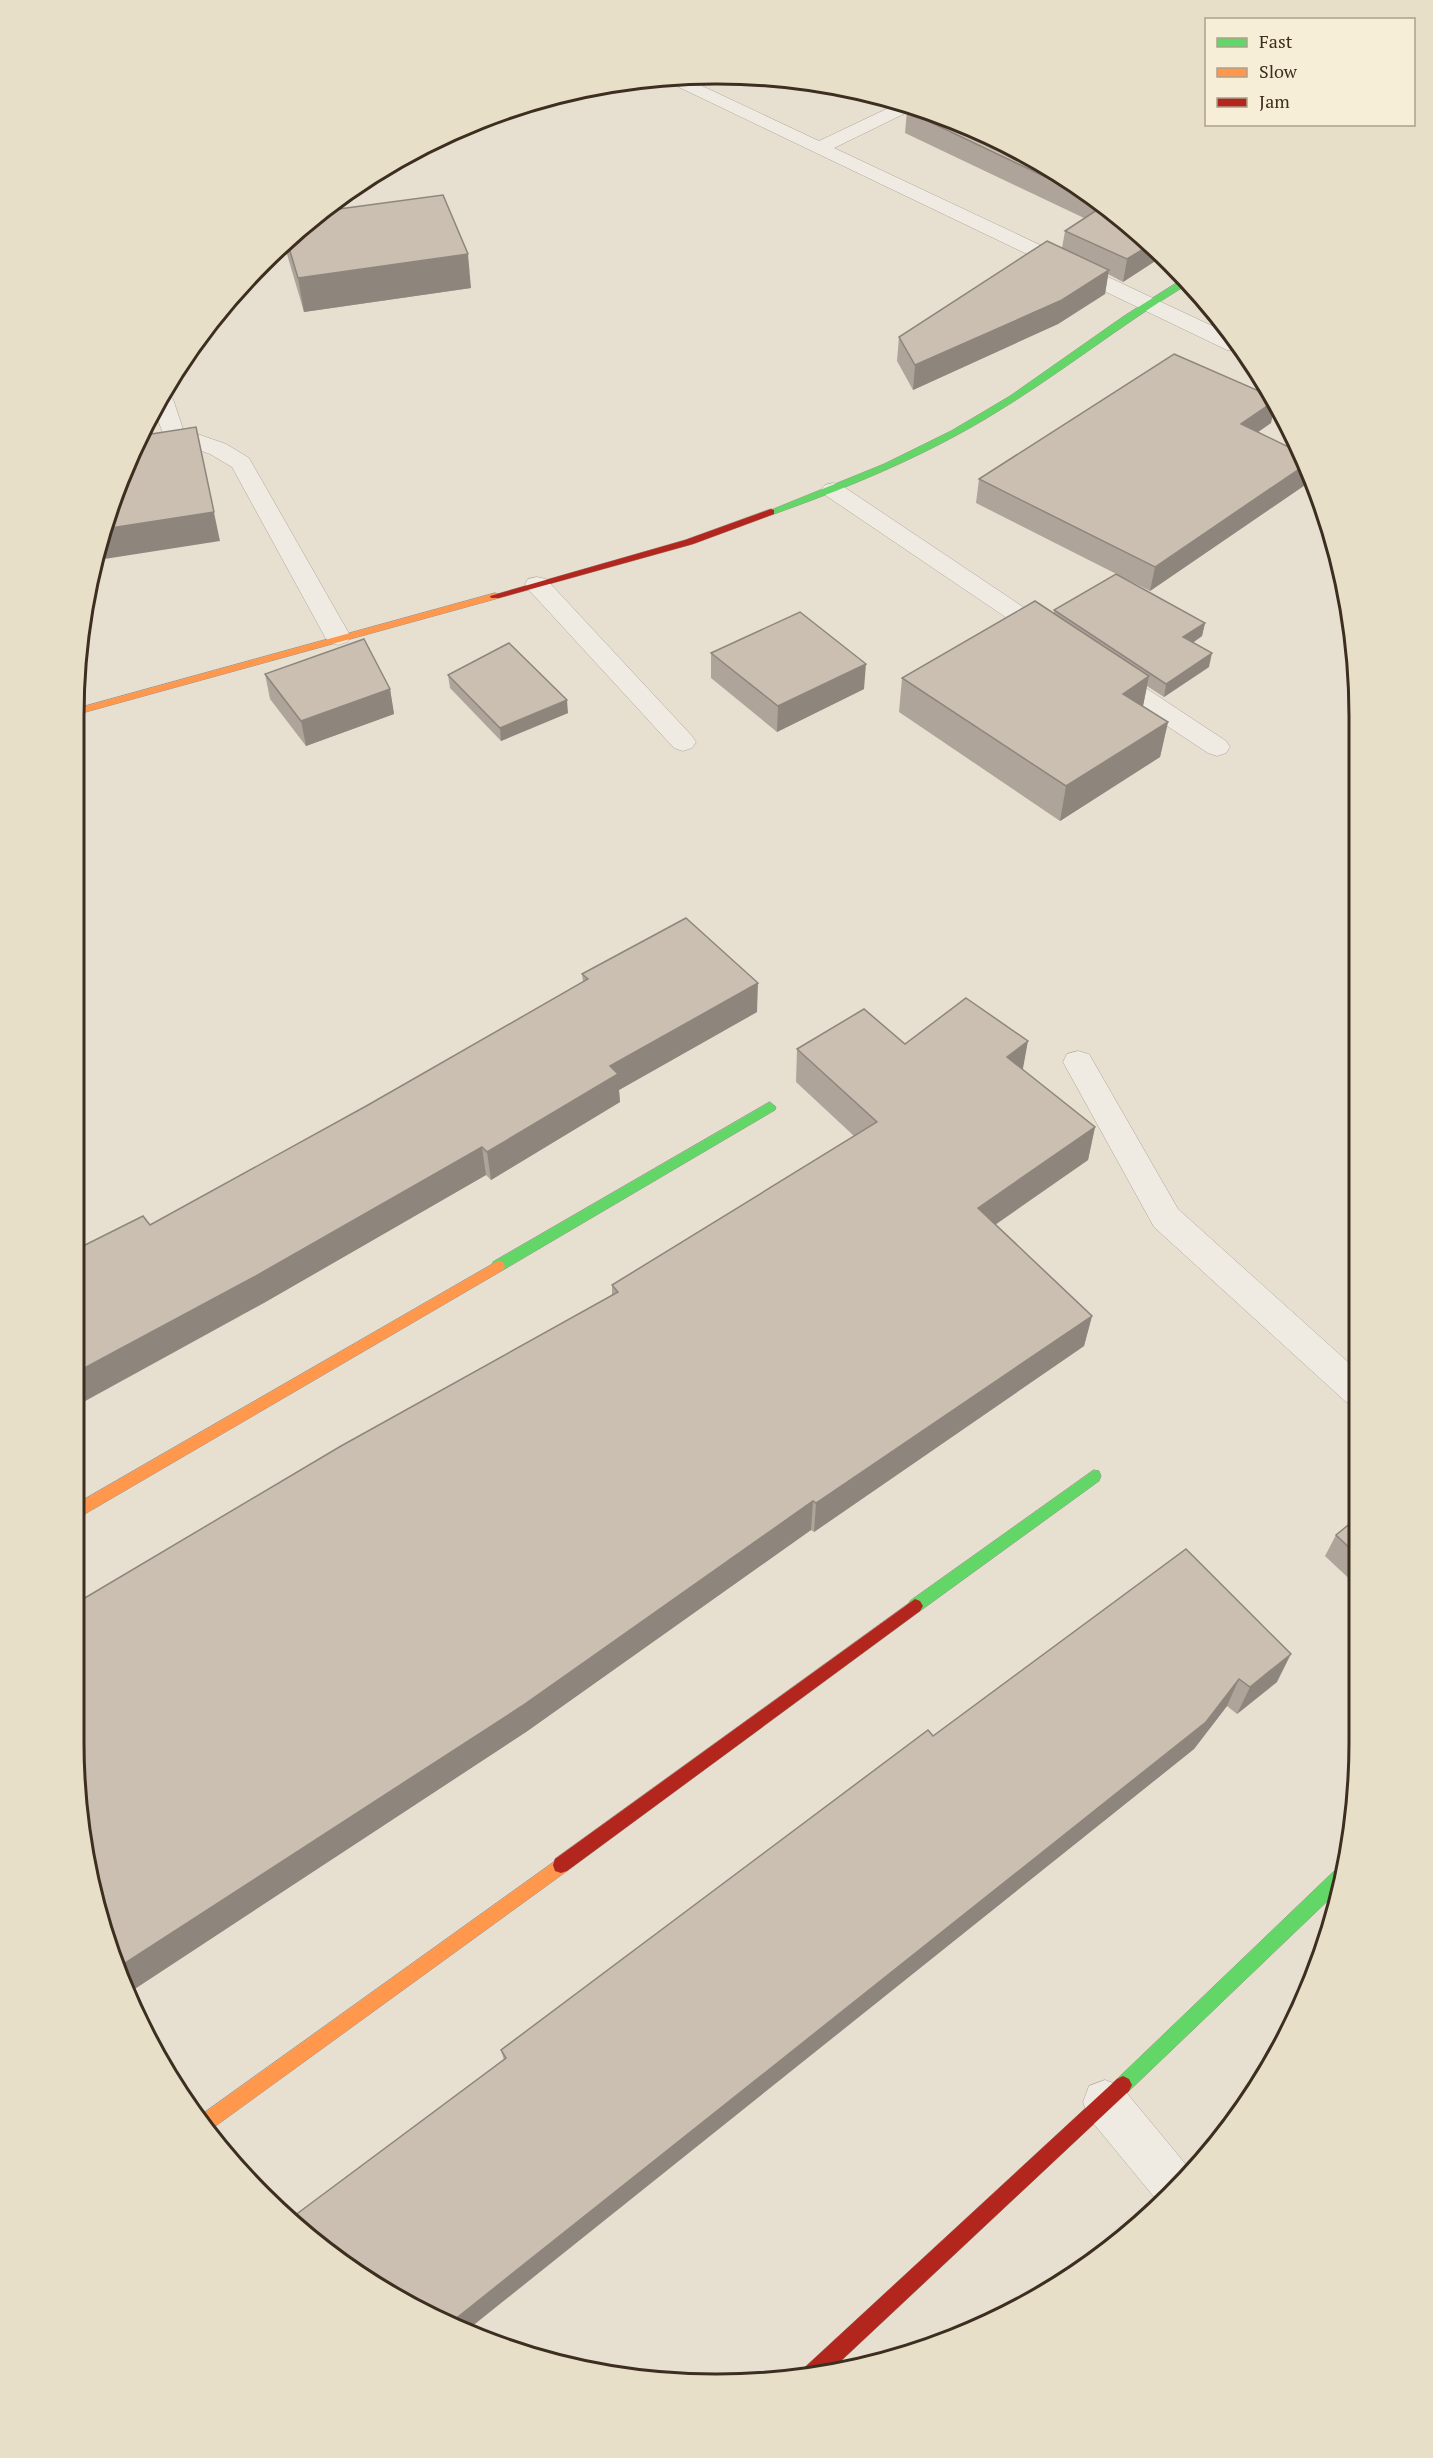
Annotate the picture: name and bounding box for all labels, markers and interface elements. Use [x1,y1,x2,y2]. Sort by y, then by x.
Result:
legend [1205,18,1415,126]
text: Fast [1259,29,1293,53]
text: Slow [1259,59,1298,83]
text: Jam [1259,89,1290,113]

